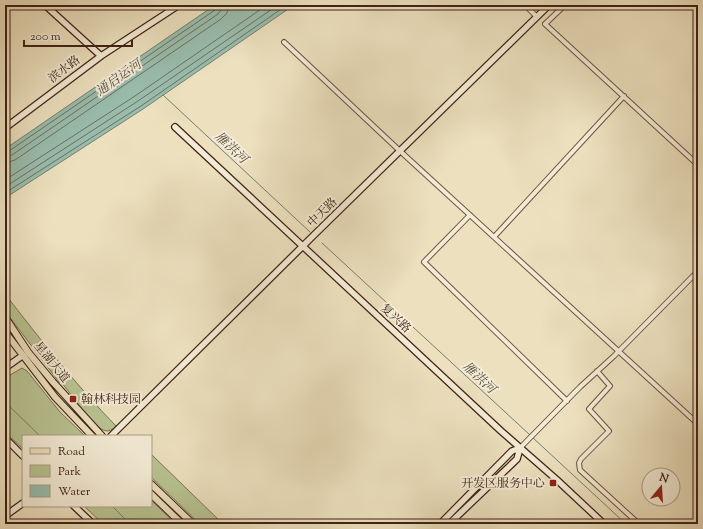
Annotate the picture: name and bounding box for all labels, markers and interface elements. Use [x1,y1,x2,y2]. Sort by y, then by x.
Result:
scale bar [24,22,132,48]
text: 200 m [30,28,61,46]
street label: 滨水路 [45,52,84,88]
water label: 通启运河 [93,55,147,101]
water label: 雁洪河 [210,129,252,170]
street label: 中天路 [303,194,342,232]
street label: 复兴路 [376,300,415,338]
street label: 星湖大道 [29,338,73,387]
water label: 雁洪河 [458,359,500,400]
place label: 翰林科技园 [81,391,141,409]
marker: 翰林科技园 [68,394,78,404]
legend [22,435,152,507]
text: Road [58,443,85,461]
text: Park [58,463,81,481]
north arrow [641,467,681,507]
text: N [656,469,671,487]
place label: 开发区服务中心 [461,475,545,493]
marker: 开发区服务中心 [548,478,558,488]
text: Water [58,483,91,501]

